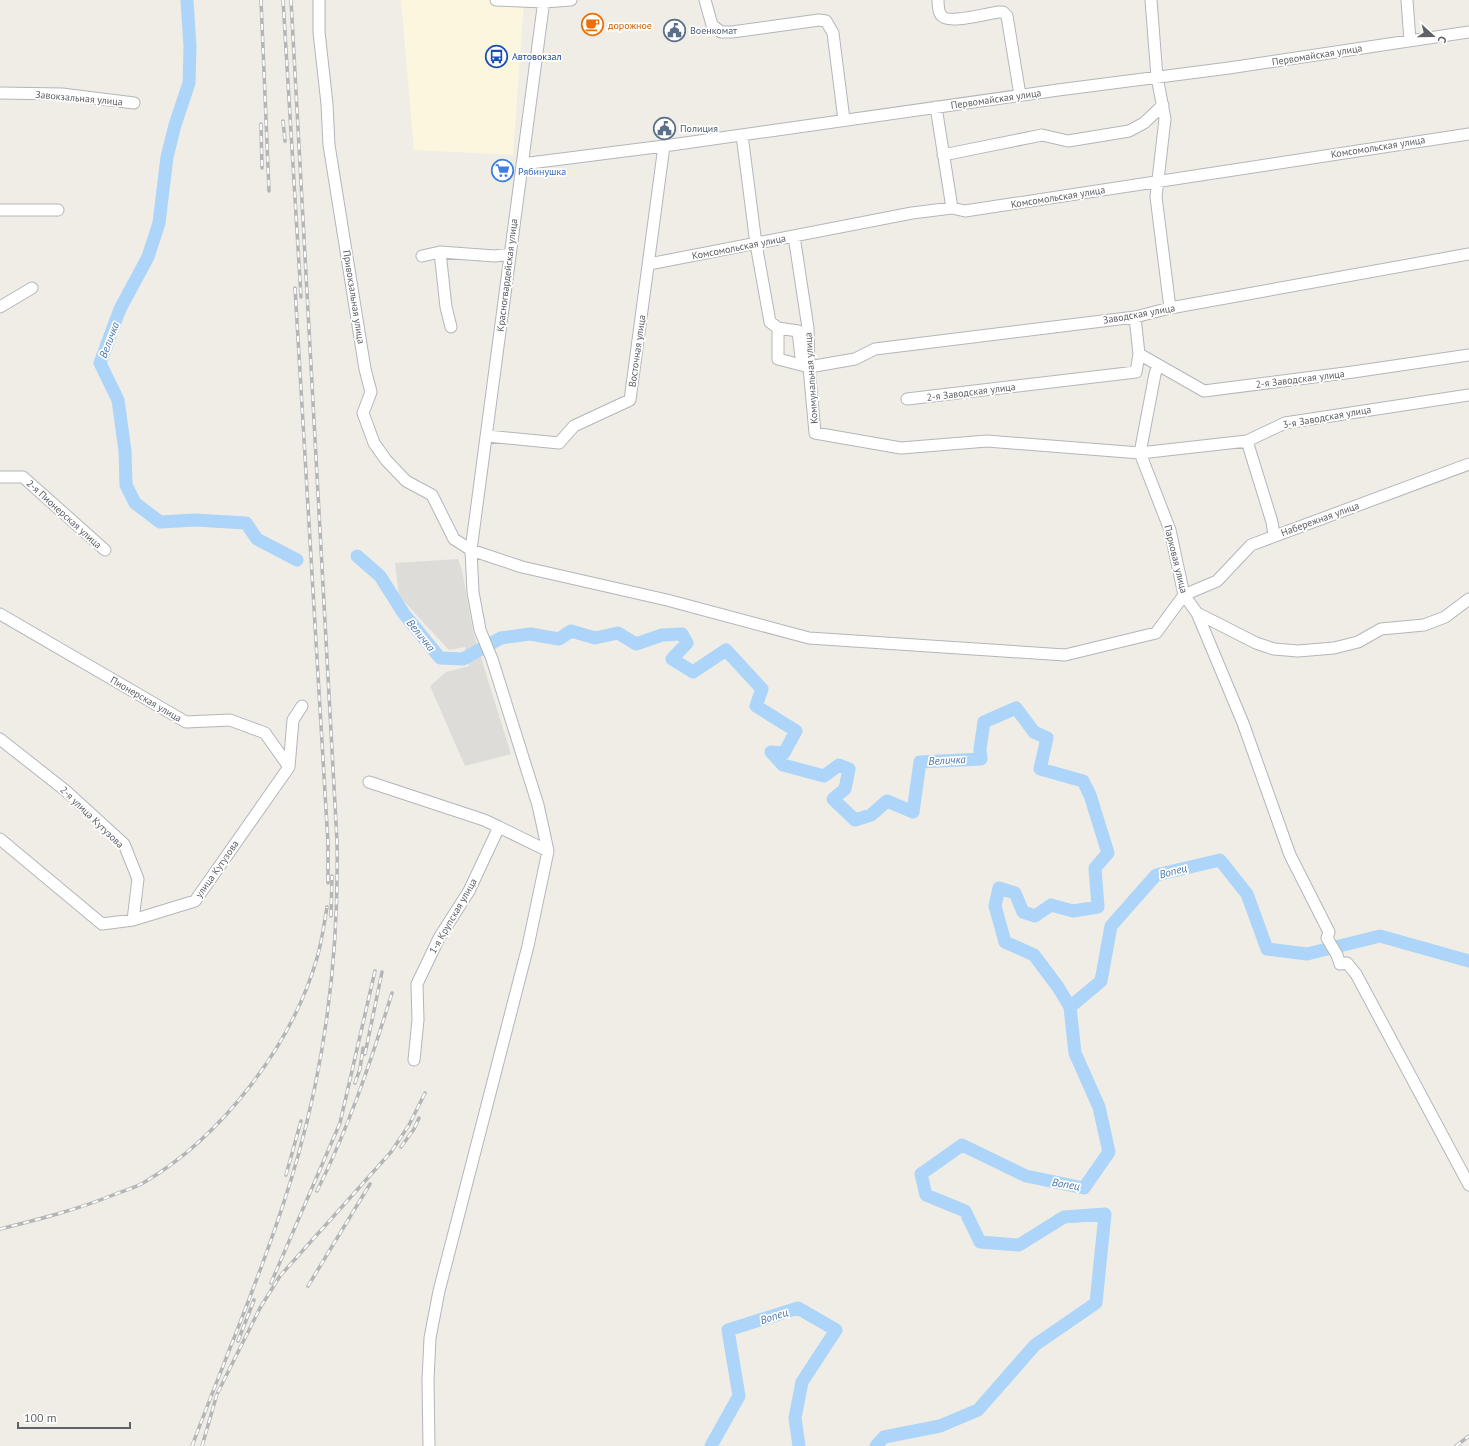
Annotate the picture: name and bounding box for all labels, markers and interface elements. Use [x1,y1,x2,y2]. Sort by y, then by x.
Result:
cafe icon: дорожное [579,12,605,38]
north arrow [1413,16,1453,56]
public building icon: Военкомат [662,17,688,43]
place label: дорожное [608,19,652,32]
place label: Военкомат [690,24,737,37]
text: С [1435,34,1450,45]
street label: Первомайская улица [1271,41,1363,69]
bus stop icon: Автовокзал [484,43,510,69]
place label: Автовокзал [512,50,562,63]
street label: Первомайская улица [950,86,1042,112]
street label: Завокзальная улица [35,88,123,108]
public building icon: Полиция [652,115,678,141]
place label: Полиция [680,122,718,135]
street label: Комсомольская улица [1330,133,1426,161]
supermarket icon: Рябинушка [489,158,515,184]
place label: Рябинушка [518,165,566,178]
street label: Комсомольская улица [1010,183,1106,211]
street label: Красногвардейская улица [494,218,520,332]
street label: Комсомольская улица [691,232,787,262]
street label: Привокзальная улица [340,249,368,345]
street label: Заводская улица [1102,301,1176,327]
street label: Восточная улица [625,314,649,388]
water label: Величка [96,319,122,360]
street label: Коммунальная улица [801,332,821,424]
street label: 2-я Заводская улица [1255,367,1345,391]
street label: 2-я Заводская улица [926,380,1016,404]
street label: 3-я Заводская улица [1282,403,1372,431]
street label: 2-я Пионерская улица [24,477,104,551]
street label: Набережная улица [1279,499,1361,539]
street label: Парковая улица [1161,524,1191,594]
water label: Величка [404,616,439,654]
street label: Пионерская улица [108,673,184,725]
water label: Величка [928,752,967,768]
street label: 2-я улица Кутузова [57,783,127,851]
street label: улица Кутузова [192,838,242,900]
water label: Вопец [1158,861,1189,881]
street label: 1-я Крупская улица [426,876,480,956]
water label: Вопец [1051,1175,1081,1193]
water label: Вопец [758,1305,790,1327]
scale bar [18,1404,130,1430]
text: 100 m [24,1410,57,1425]

